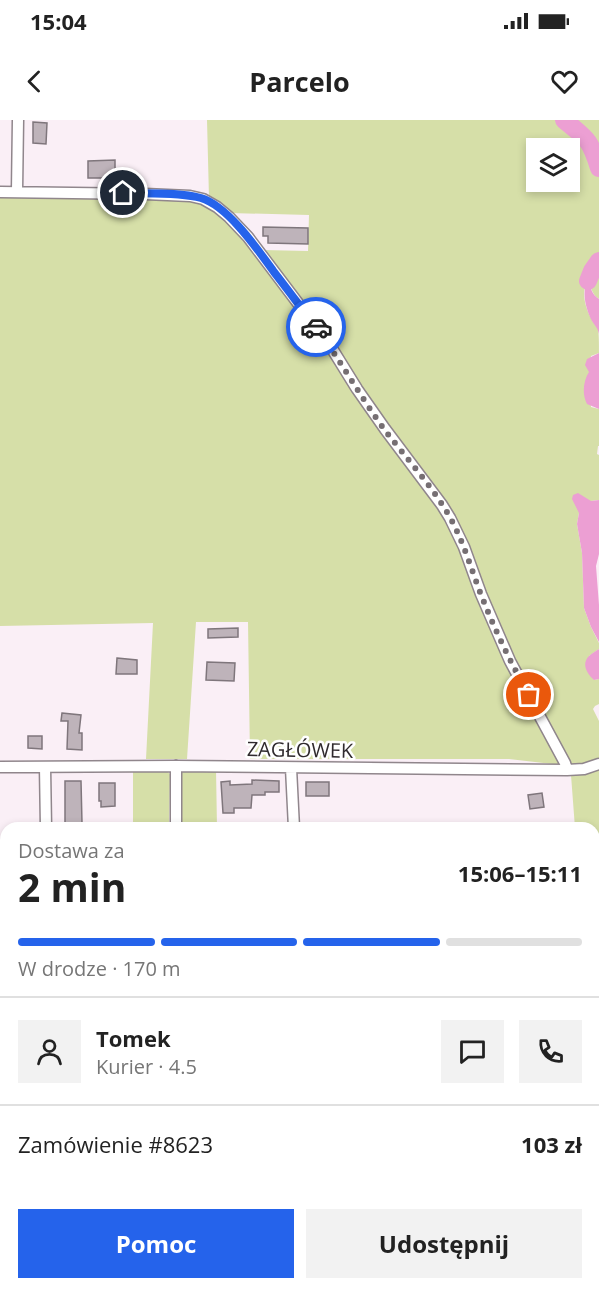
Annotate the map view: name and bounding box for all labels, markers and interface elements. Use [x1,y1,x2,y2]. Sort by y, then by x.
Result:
text: 15:04 [30,6,87,36]
text: Parcelo [249,63,350,100]
icon: back [18,65,51,98]
icon: heart [548,65,581,98]
map controls [526,138,580,192]
button: layers [526,138,580,192]
pin [97,167,148,218]
icon: home [106,176,139,209]
courier [286,297,346,357]
icon: car [300,311,333,344]
pin [503,669,554,720]
icon: bag [512,678,545,711]
street label: ZAGŁÓWEK [247,735,354,764]
text: Dostawa za [18,837,125,864]
text: 15:06–15:11 [458,858,582,888]
text: 2 min [18,860,126,913]
text: W drodze · 170 m [18,955,181,982]
button: person [18,1020,81,1083]
button: chat [441,1020,504,1083]
button: phone [519,1020,582,1083]
text: Tomek [96,1023,171,1053]
text: Kurier · 4.5 [96,1053,197,1080]
text: Zamówienie #8623 [18,1129,213,1159]
text: 103 zł [521,1129,582,1159]
button: Pomoc [18,1209,294,1278]
button: Udostępnij [306,1209,582,1278]

